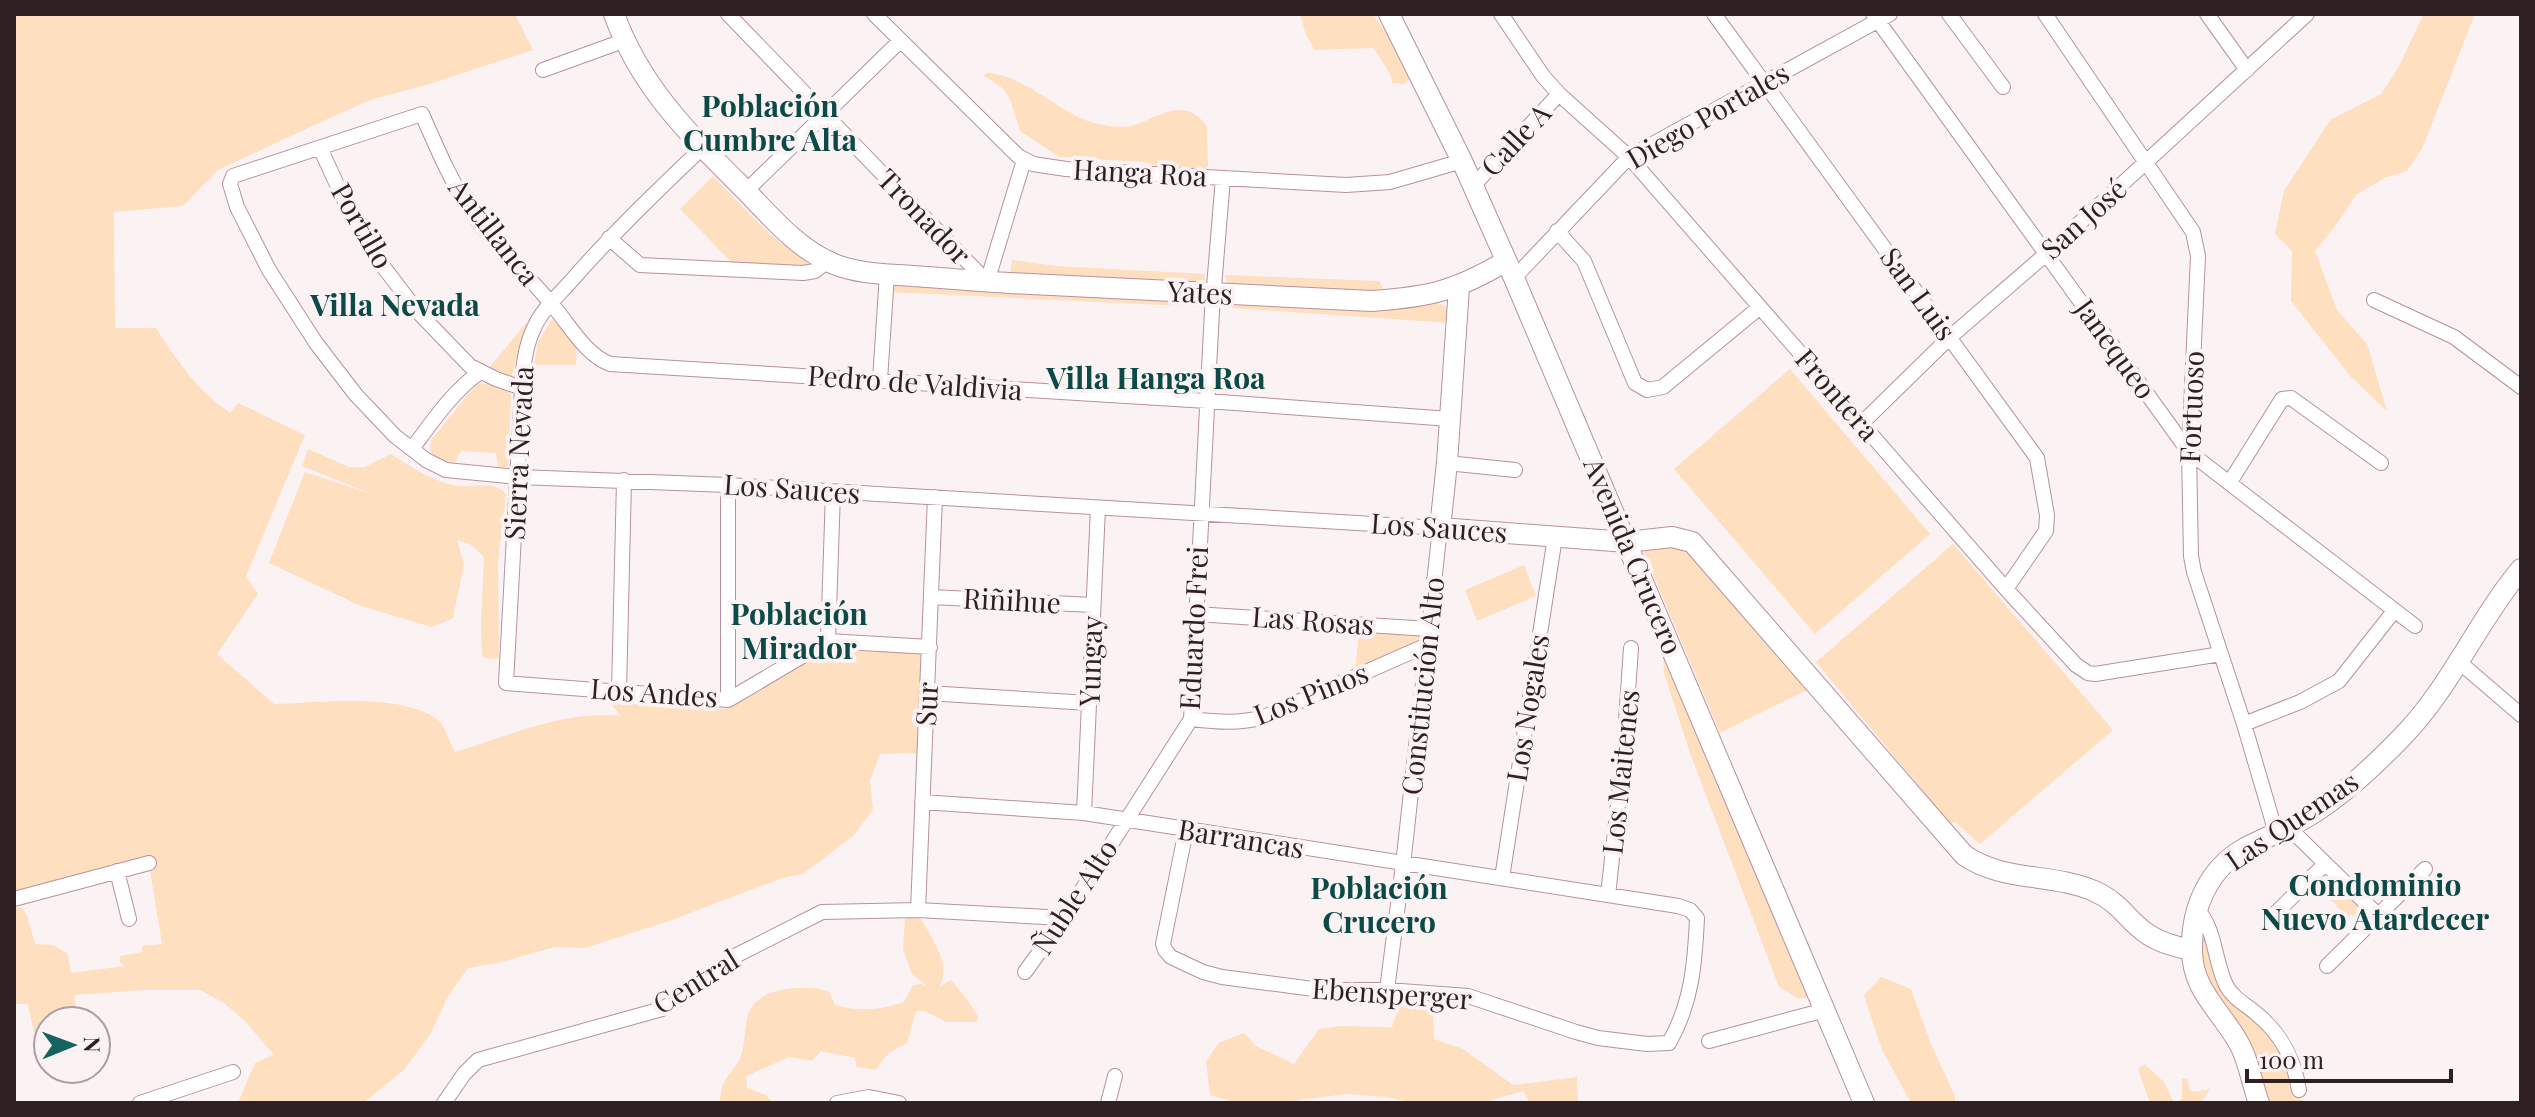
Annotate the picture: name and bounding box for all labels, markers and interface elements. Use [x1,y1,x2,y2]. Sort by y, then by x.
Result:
street label: Diego Portales [1619,53,1795,176]
district label: Población Cumbre Alta [683,85,857,159]
street label: Calle A [1472,94,1558,183]
street label: Hanga Roa [1072,150,1208,193]
street label: Tronador [870,160,980,272]
street label: Antillanca [441,169,549,292]
street label: San José [2032,170,2134,266]
street label: Portillo [324,176,403,275]
street label: San Luis [1873,239,1965,347]
street label: Yates [1166,271,1234,312]
district label: Villa Nevada [309,284,480,324]
street label: Janequeo [2067,290,2165,405]
street label: Frontera [1788,340,1888,448]
street label: Fortuoso [2170,350,2211,464]
street label: Pedro de Valdivia [807,356,1024,407]
district label: Villa Hanga Roa [1045,357,1266,397]
street label: Sierra Nevada [494,365,541,541]
street label: Avenida Crucero [1576,451,1692,659]
street label: Los Sauces [723,464,862,511]
street label: Los Sauces [1370,503,1509,550]
street label: Eduardo Frei [1170,545,1215,711]
street label: Constitución Alto [1392,575,1451,797]
street label: Riñihue [962,578,1062,621]
district label: Población Mirador [730,593,868,667]
street label: Las Rosas [1251,597,1375,642]
street label: Yungay [1069,615,1110,708]
street label: Los Nogales [1497,631,1556,784]
street label: Los Pinos [1248,653,1373,732]
street label: Los Andes [589,669,719,714]
street label: Sur [906,681,945,727]
street label: Los Maitenes [1592,688,1647,856]
street label: Las Quemas [2218,762,2365,878]
street label: Barrancas [1176,809,1307,866]
street label: Ñuble Alto [1023,832,1125,961]
district label: Condominio Nuevo Atardecer [2261,864,2489,938]
district label: Población Crucero [1310,867,1448,941]
street label: Central [645,940,745,1021]
street label: Ebensperger [1311,968,1474,1017]
north arrow [32,1005,112,1085]
scale bar [2247,1033,2451,1083]
text: N [78,1036,108,1053]
text: 100 m [2259,1043,2324,1075]

